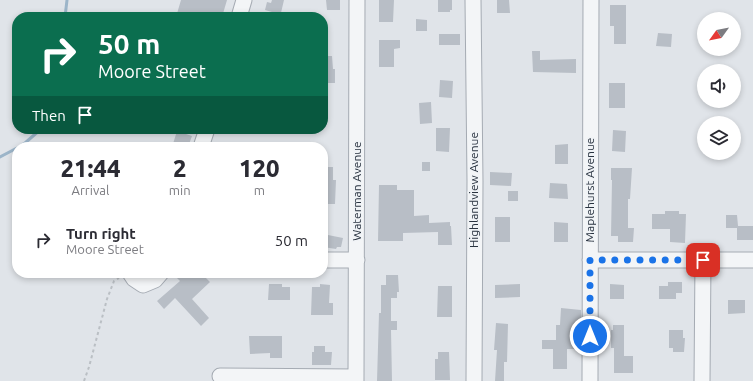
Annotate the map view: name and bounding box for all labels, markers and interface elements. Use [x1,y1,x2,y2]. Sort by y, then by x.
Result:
north arrow [697,12,741,56]
map controls [697,12,741,160]
icon: right [32,28,84,80]
text: 50 m [98,28,160,59]
text: Moore Street [98,61,206,81]
button: sound [697,64,741,108]
icon: arrive [74,104,96,126]
text: Then [32,107,66,124]
button: layers [697,116,741,160]
street label: Highlandview Avenue [467,132,480,248]
street label: Maplehurst Avenue [583,138,596,242]
street label: Waterman Avenue [350,141,363,241]
text: 21:44 [60,155,120,182]
text: 2 [173,155,186,182]
text: 120 [239,155,280,182]
text: Arrival [71,183,109,197]
text: min [169,183,191,197]
text: m [254,183,265,197]
text: Turn right [66,225,136,242]
icon: right [32,229,54,251]
text: 50 m [275,232,308,249]
text: Moore Street [66,242,144,256]
pin [686,243,720,277]
icon: arrive [692,249,714,271]
position arrow [569,315,611,357]

